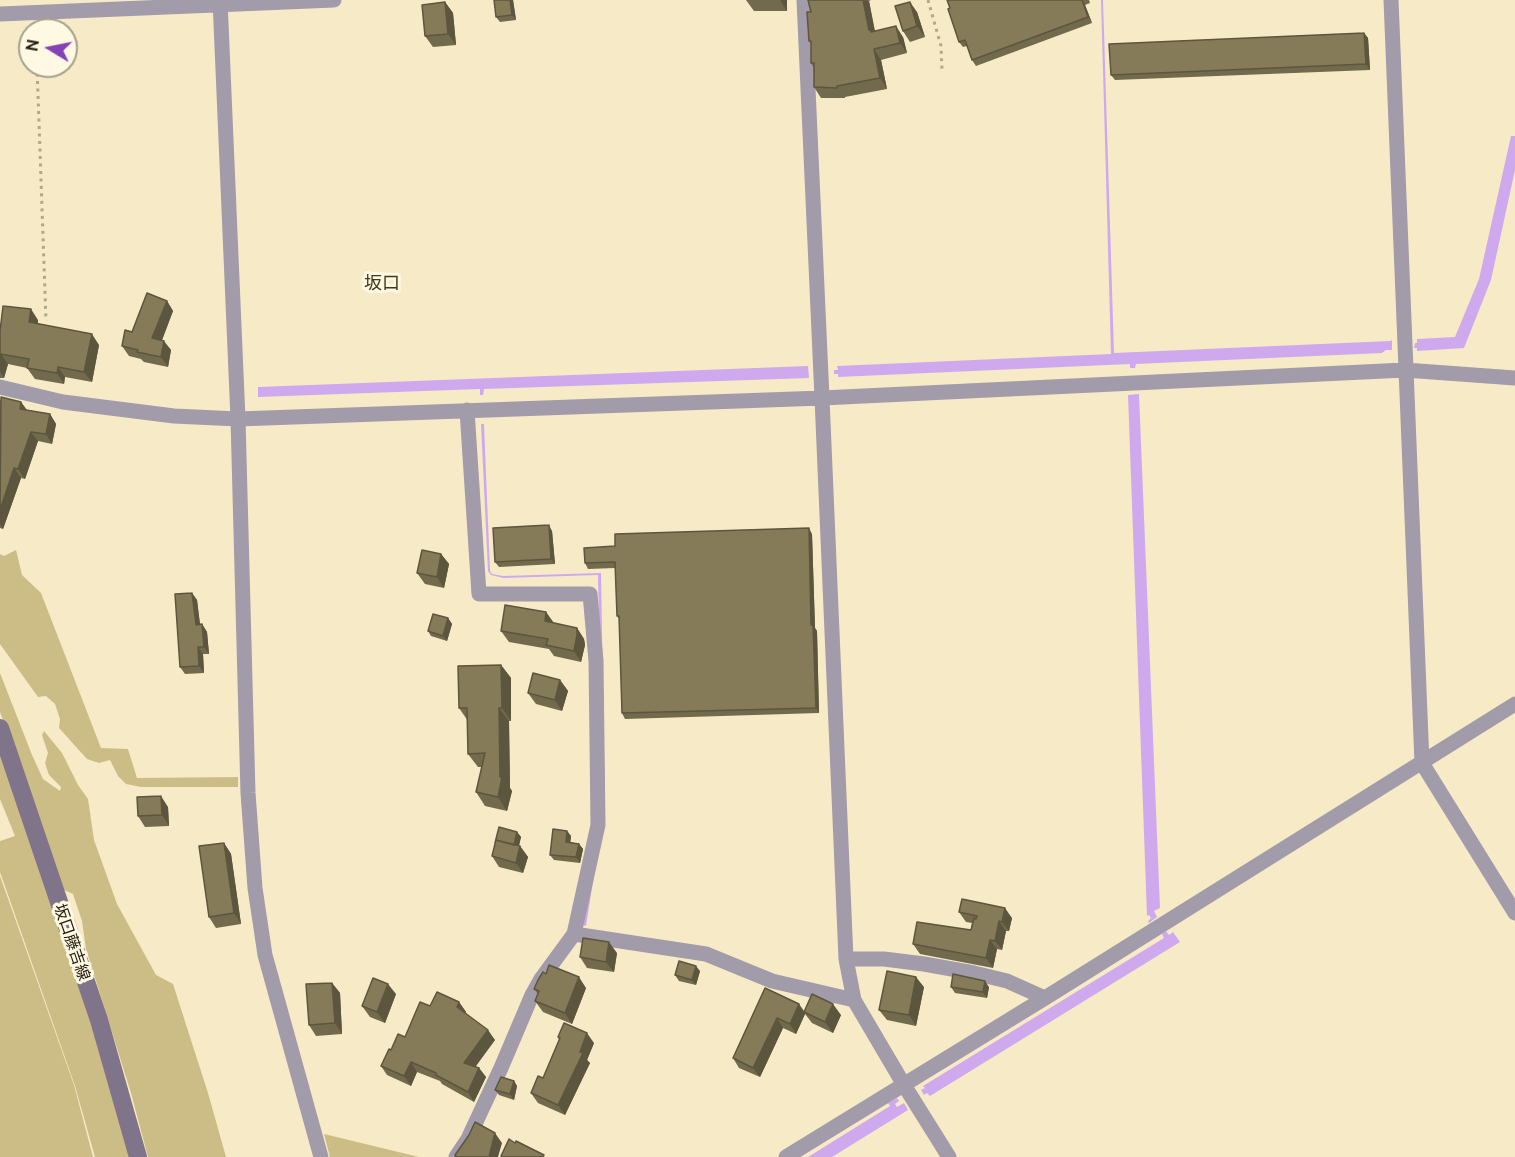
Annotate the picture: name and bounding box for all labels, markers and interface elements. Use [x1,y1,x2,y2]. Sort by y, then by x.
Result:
north arrow [18,18,78,78]
text: N [22,38,42,53]
district label: 坂口 [364,272,400,294]
street label: 坂口藤吉線 [50,901,94,983]

